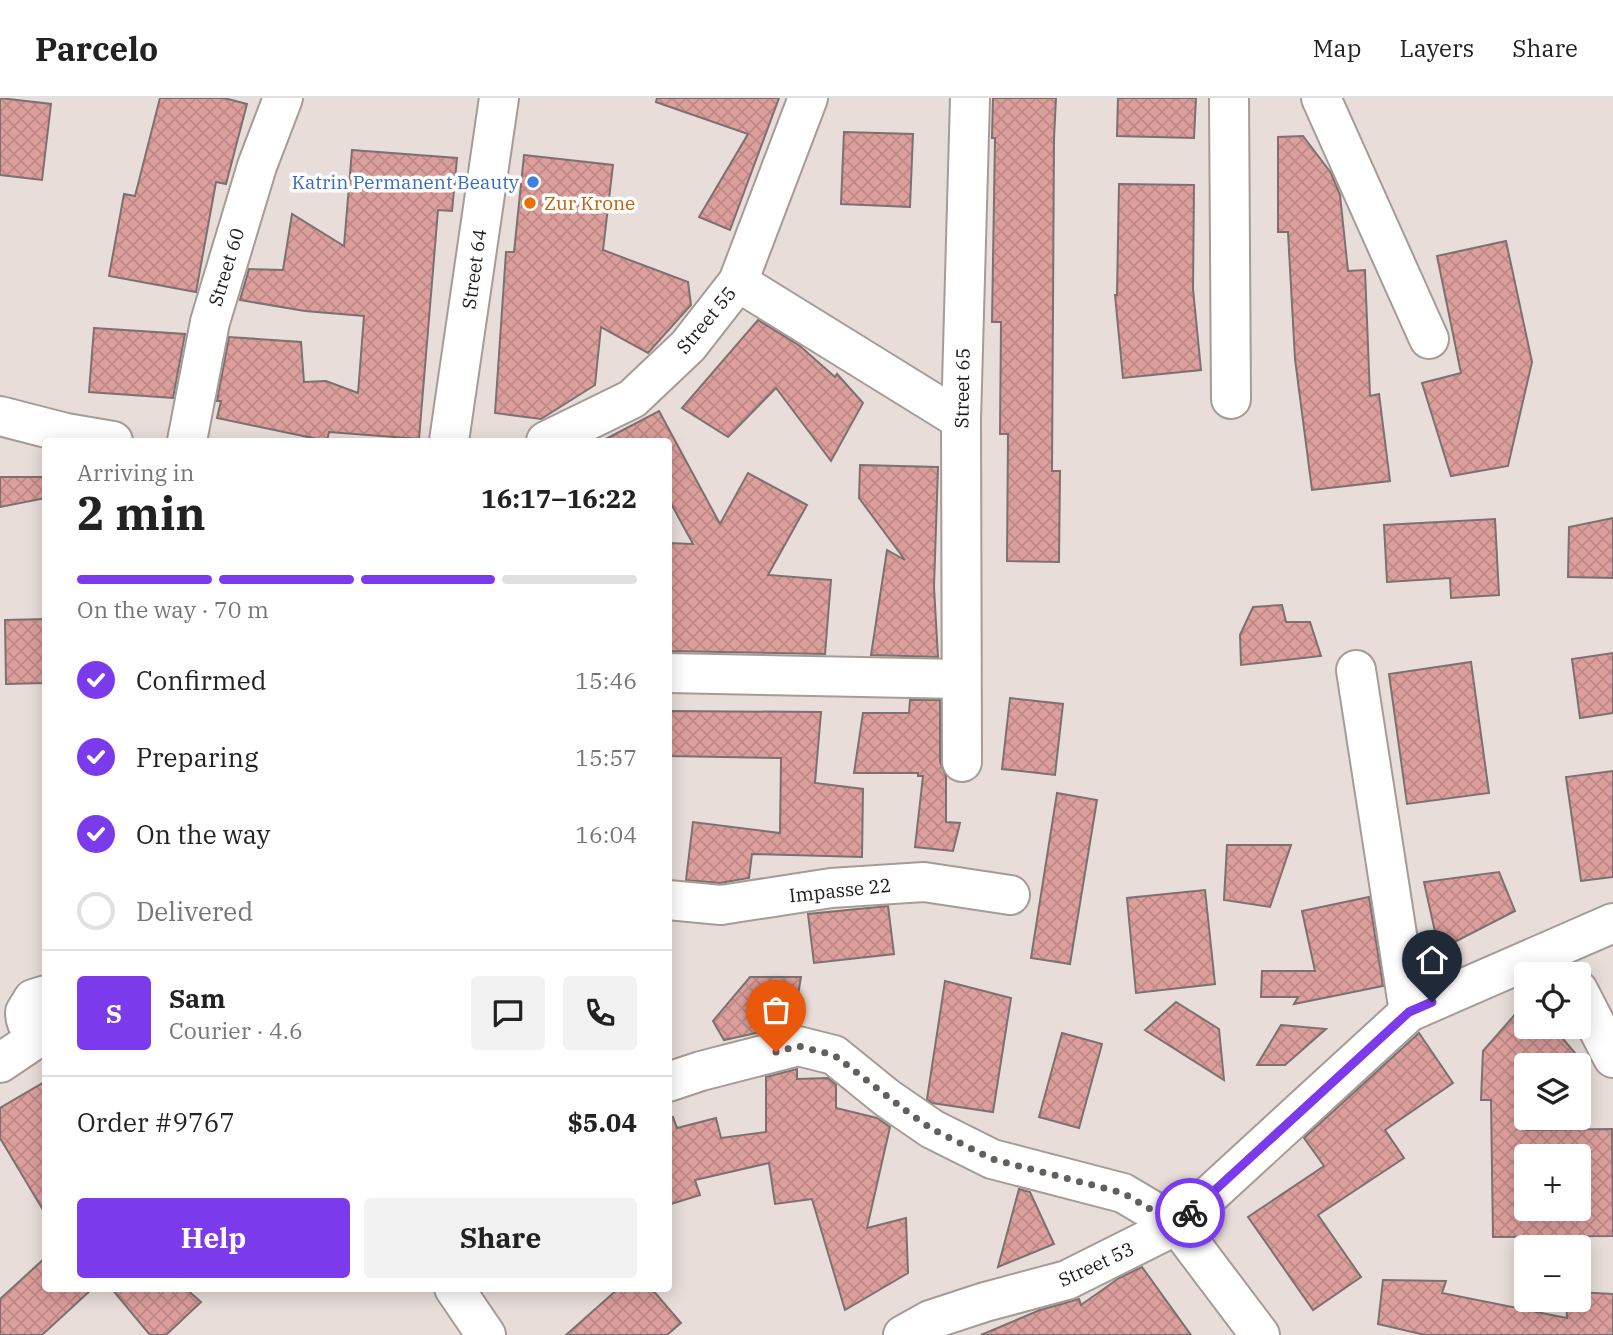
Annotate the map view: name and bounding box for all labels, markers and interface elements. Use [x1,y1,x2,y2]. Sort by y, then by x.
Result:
text: Parcelo [35,27,158,70]
text: Map [1313,32,1361,64]
text: Layers [1399,32,1474,64]
text: Share [1512,32,1578,64]
place label: Katrin Permanent Beauty [292,170,520,194]
marker: Katrin Permanent Beauty [525,174,541,190]
place label: Zur Krone [544,191,635,215]
marker: Zur Krone [522,195,538,211]
street label: Street 60 [203,225,249,309]
street label: Street 64 [457,227,491,311]
street label: Street 55 [671,281,741,359]
street label: Street 65 [949,347,975,429]
text: Arriving in [77,457,194,487]
text: 16:17–16:22 [481,481,637,515]
text: 2 min [77,483,206,543]
text: On the way · 70 m [77,594,269,624]
icon: check [77,661,115,699]
text: Confirmed [136,663,267,697]
text: 15:46 [575,665,637,695]
icon: check [77,738,115,776]
text: Preparing [136,740,258,774]
text: 15:57 [575,742,637,772]
icon: check [77,815,115,853]
text: On the way [136,817,270,851]
text: 16:04 [575,819,637,849]
street label: Impasse 22 [788,873,892,907]
text: Delivered [136,894,253,928]
pin [1402,930,1462,1002]
icon: home [1413,941,1451,979]
map controls [1514,962,1591,1312]
button: locate [1514,962,1591,1039]
button: chat [471,976,545,1050]
button: phone [563,976,637,1050]
pin [746,980,806,1052]
text: Sam [169,981,225,1015]
icon: bag [757,991,795,1029]
text: S [106,996,122,1030]
text: Courier · 4.6 [169,1015,303,1045]
button: layers [1514,1053,1591,1130]
text: Order #9767 [77,1105,235,1139]
text: $5.04 [567,1105,637,1139]
button: + [1514,1144,1591,1221]
courier [1155,1178,1225,1248]
icon: bike [1171,1194,1209,1232]
button: Help [77,1198,350,1278]
button: Share [364,1198,637,1278]
button: − [1514,1235,1591,1312]
street label: Street 53 [1054,1236,1138,1292]

